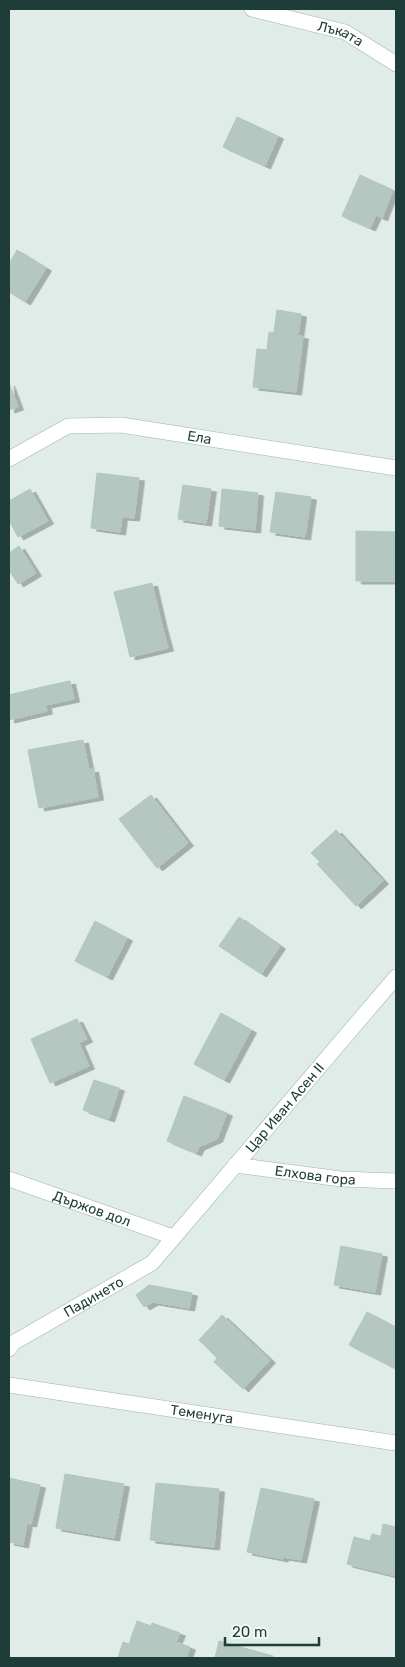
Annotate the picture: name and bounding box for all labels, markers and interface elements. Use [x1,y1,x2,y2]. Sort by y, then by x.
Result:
street label: Лъката [316,17,367,50]
street label: Ела [186,427,213,448]
street label: Цар Иван Асен II [242,1059,328,1156]
street label: Елхова гора [274,1162,356,1188]
street label: Държов дол [51,1187,133,1230]
street label: Падинето [60,1273,126,1321]
street label: Теменуга [169,1401,234,1427]
scale bar [225,1614,319,1646]
text: 20 m [232,1623,267,1641]

